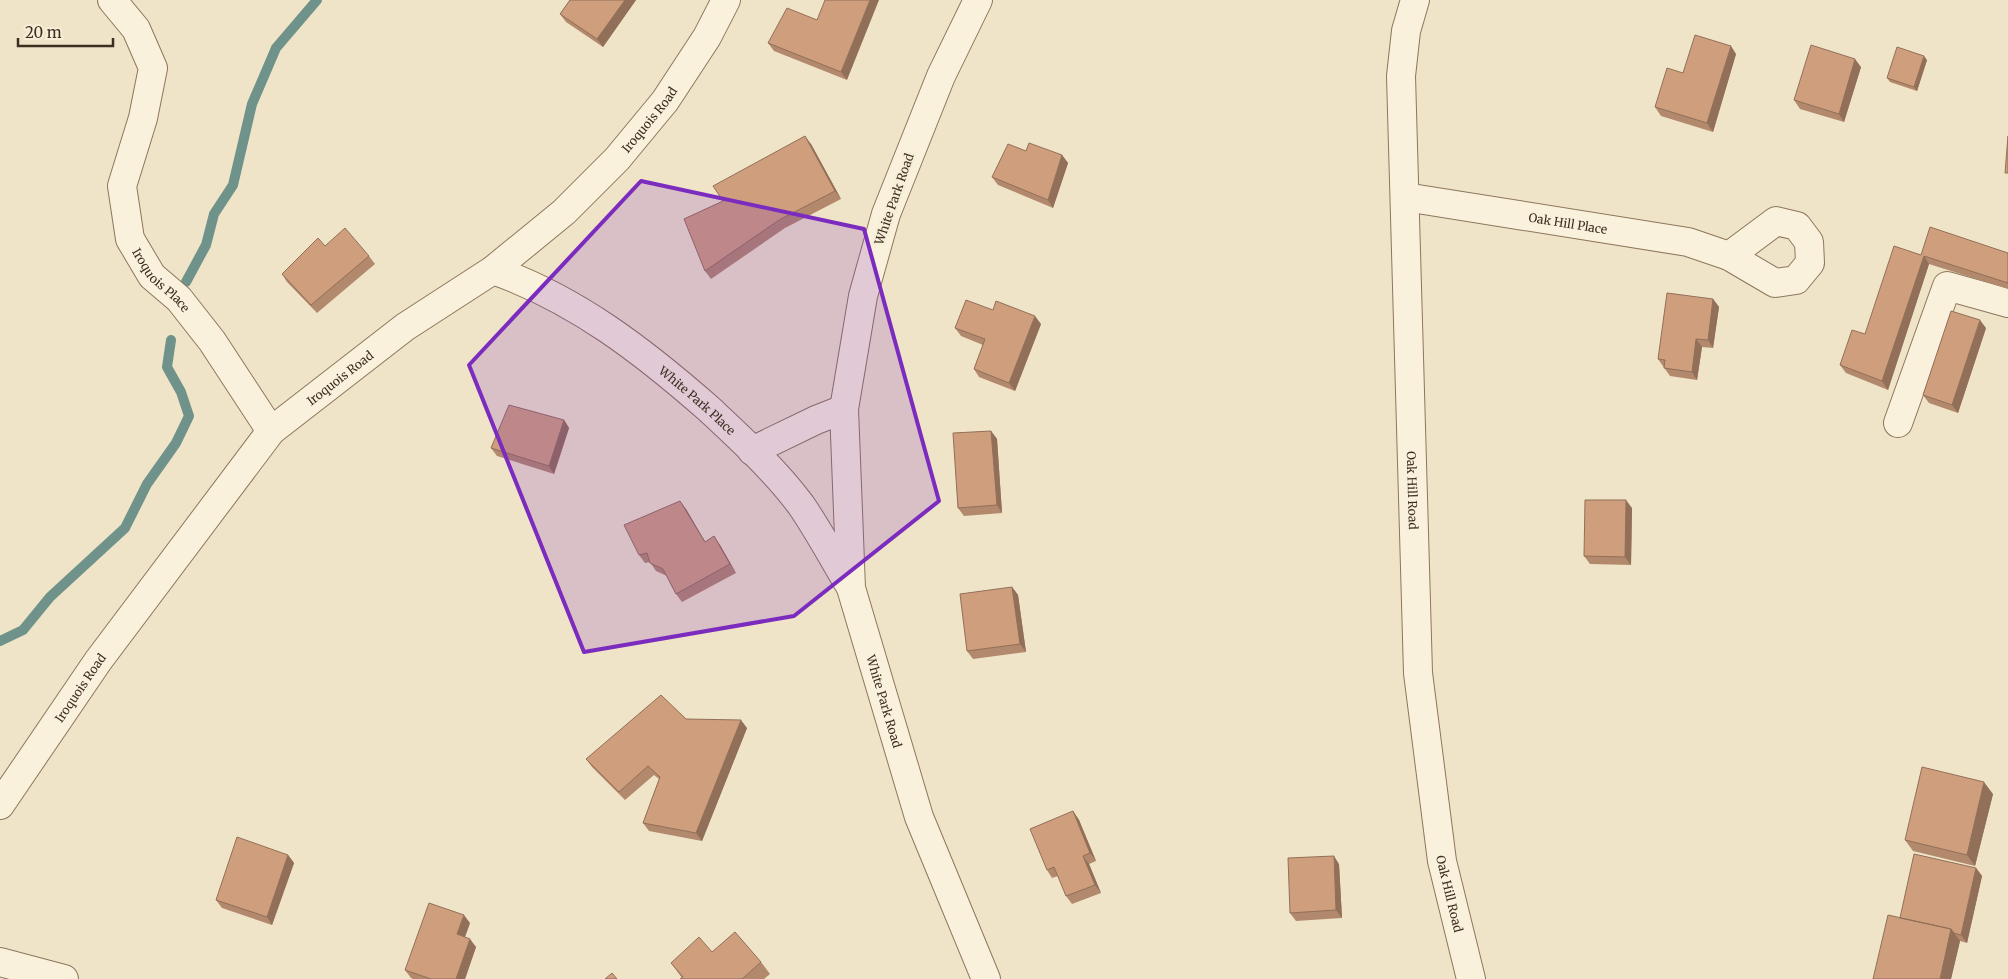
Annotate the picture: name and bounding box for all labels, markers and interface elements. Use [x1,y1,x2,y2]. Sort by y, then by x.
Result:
scale bar [18,15,112,47]
text: 20 m [25,23,62,42]
street label: Iroquois Road [618,84,680,155]
street label: White Park Road [871,151,917,248]
street label: Oak Hill Place [1528,209,1608,237]
street label: Iroquois Place [129,245,194,315]
street label: Iroquois Road [304,347,376,408]
street label: White Park Place [655,362,739,438]
street label: Oak Hill Road [1404,451,1421,530]
street label: Iroquois Road [51,650,109,725]
street label: White Park Road [863,652,905,749]
street label: Oak Hill Road [1434,855,1467,934]

